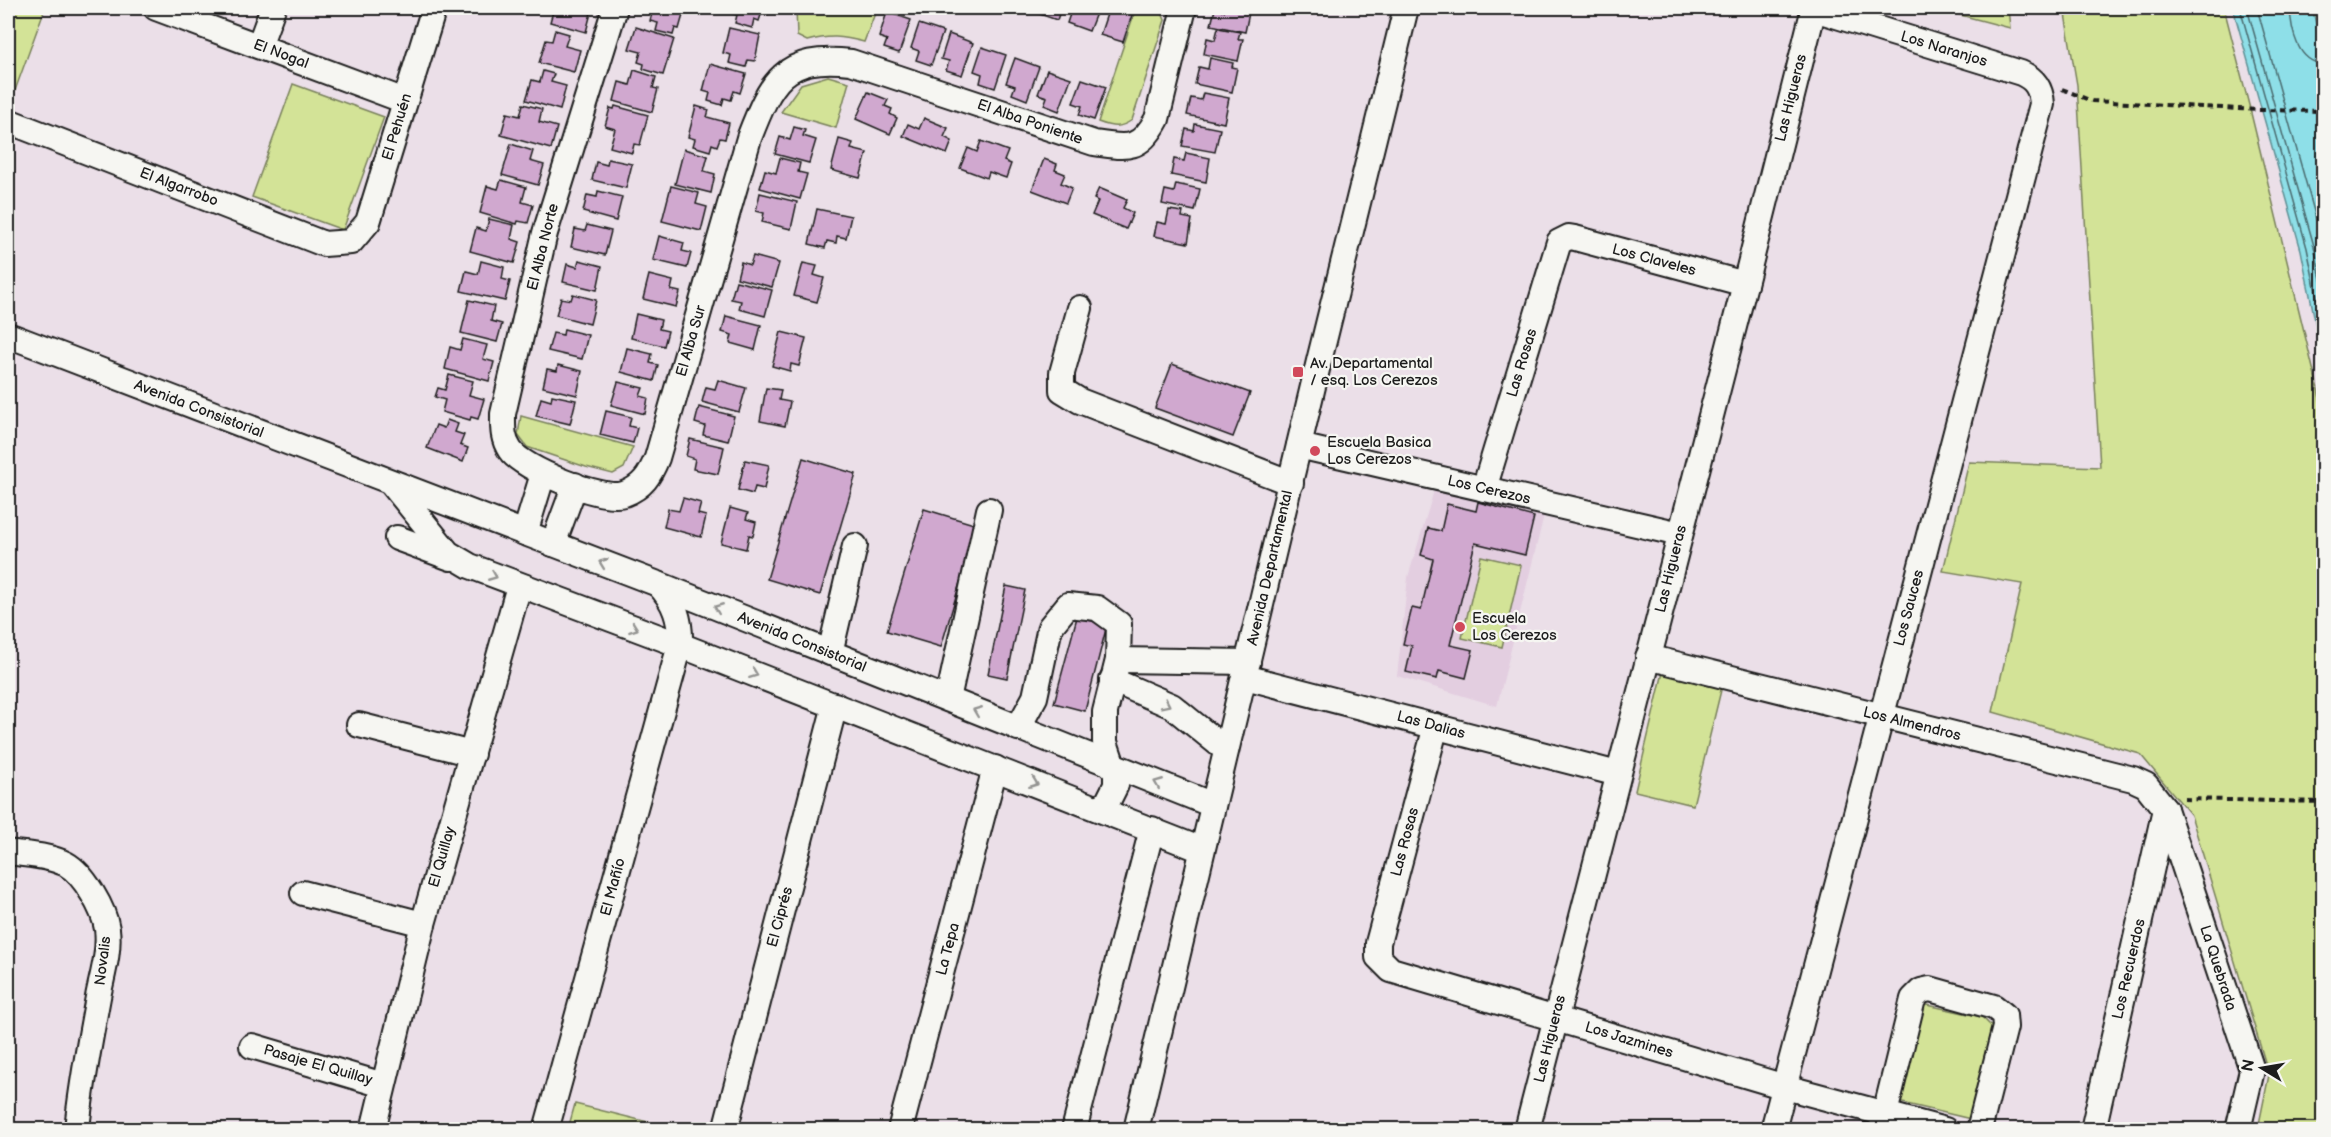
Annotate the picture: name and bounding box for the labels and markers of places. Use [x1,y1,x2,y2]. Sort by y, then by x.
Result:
place label: Av. Departamental / esq. Los Cerezos [1310,354,1438,390]
marker: Av. Departamental / esq. Los Cerezos [1291,365,1305,379]
place label: Escuela Basica Los Cerezos [1327,433,1432,469]
marker: Escuela Basica Los Cerezos [1308,444,1322,458]
place label: Escuela Los Cerezos [1472,609,1557,645]
marker: Escuela Los Cerezos [1453,620,1467,634]

